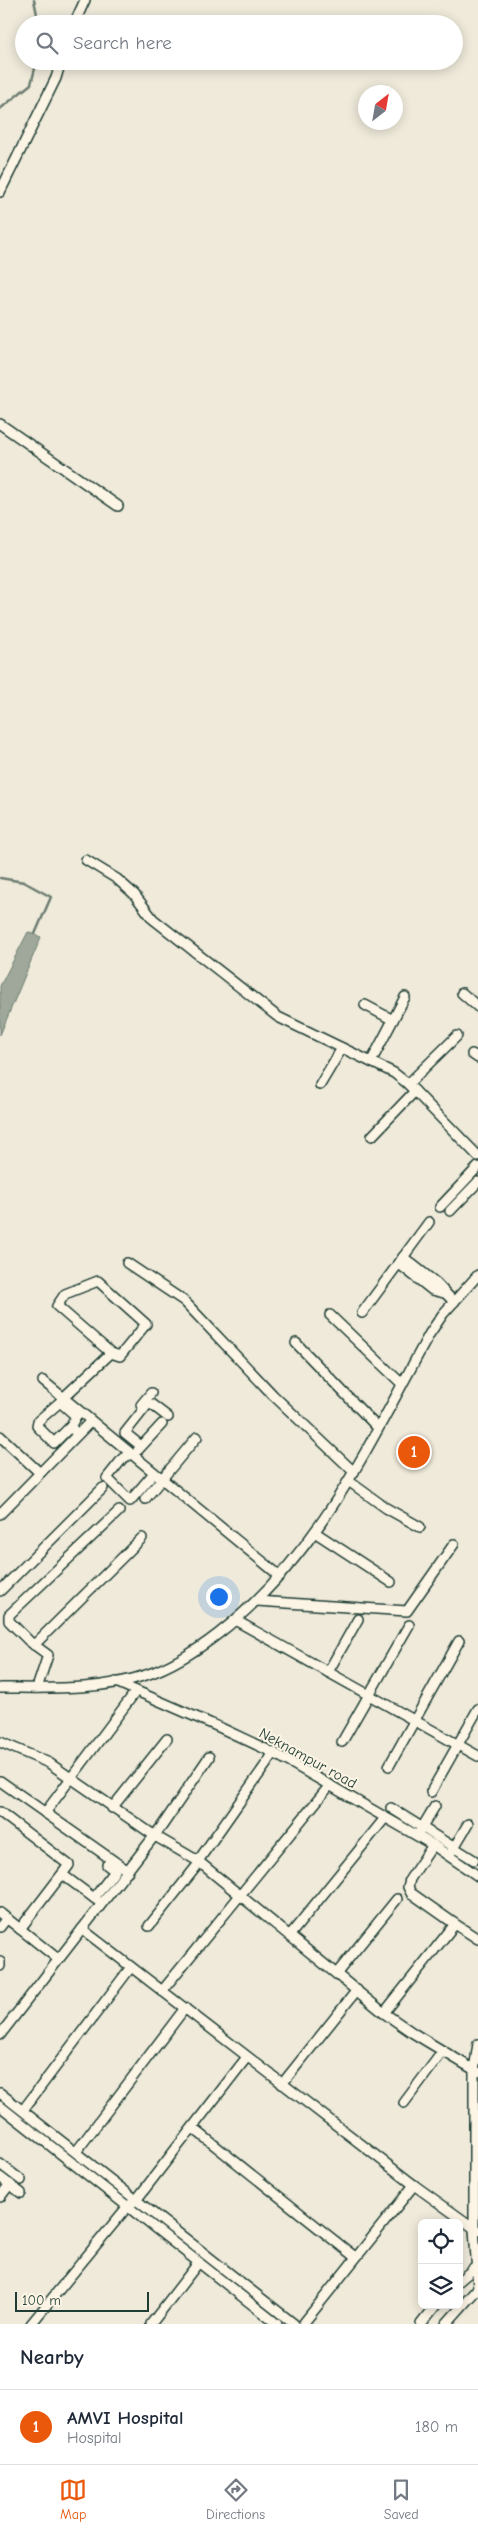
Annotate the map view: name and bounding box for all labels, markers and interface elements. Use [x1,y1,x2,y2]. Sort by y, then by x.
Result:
search box [15,15,463,70]
icon: search [33,29,61,57]
text: Search here [73,32,172,54]
north arrow [358,85,403,130]
pin: 1 [398,1433,430,1471]
your location [206,1584,232,1610]
street label: Neknampur road [256,1724,360,1792]
map controls [418,2219,463,2309]
button: locate [418,2219,463,2264]
button: layers [418,2264,463,2309]
scale bar [15,2289,149,2312]
text: 100 m [22,2292,61,2309]
text: Nearby [20,2345,84,2369]
text: AMVI Hospital [67,2407,183,2429]
text: 1 [33,2418,39,2436]
text: 180 m [415,2418,458,2436]
text: Hospital [67,2429,122,2447]
tab: Map [59,2476,87,2523]
tab: Directions [206,2476,265,2523]
tab: Saved [384,2476,419,2523]

